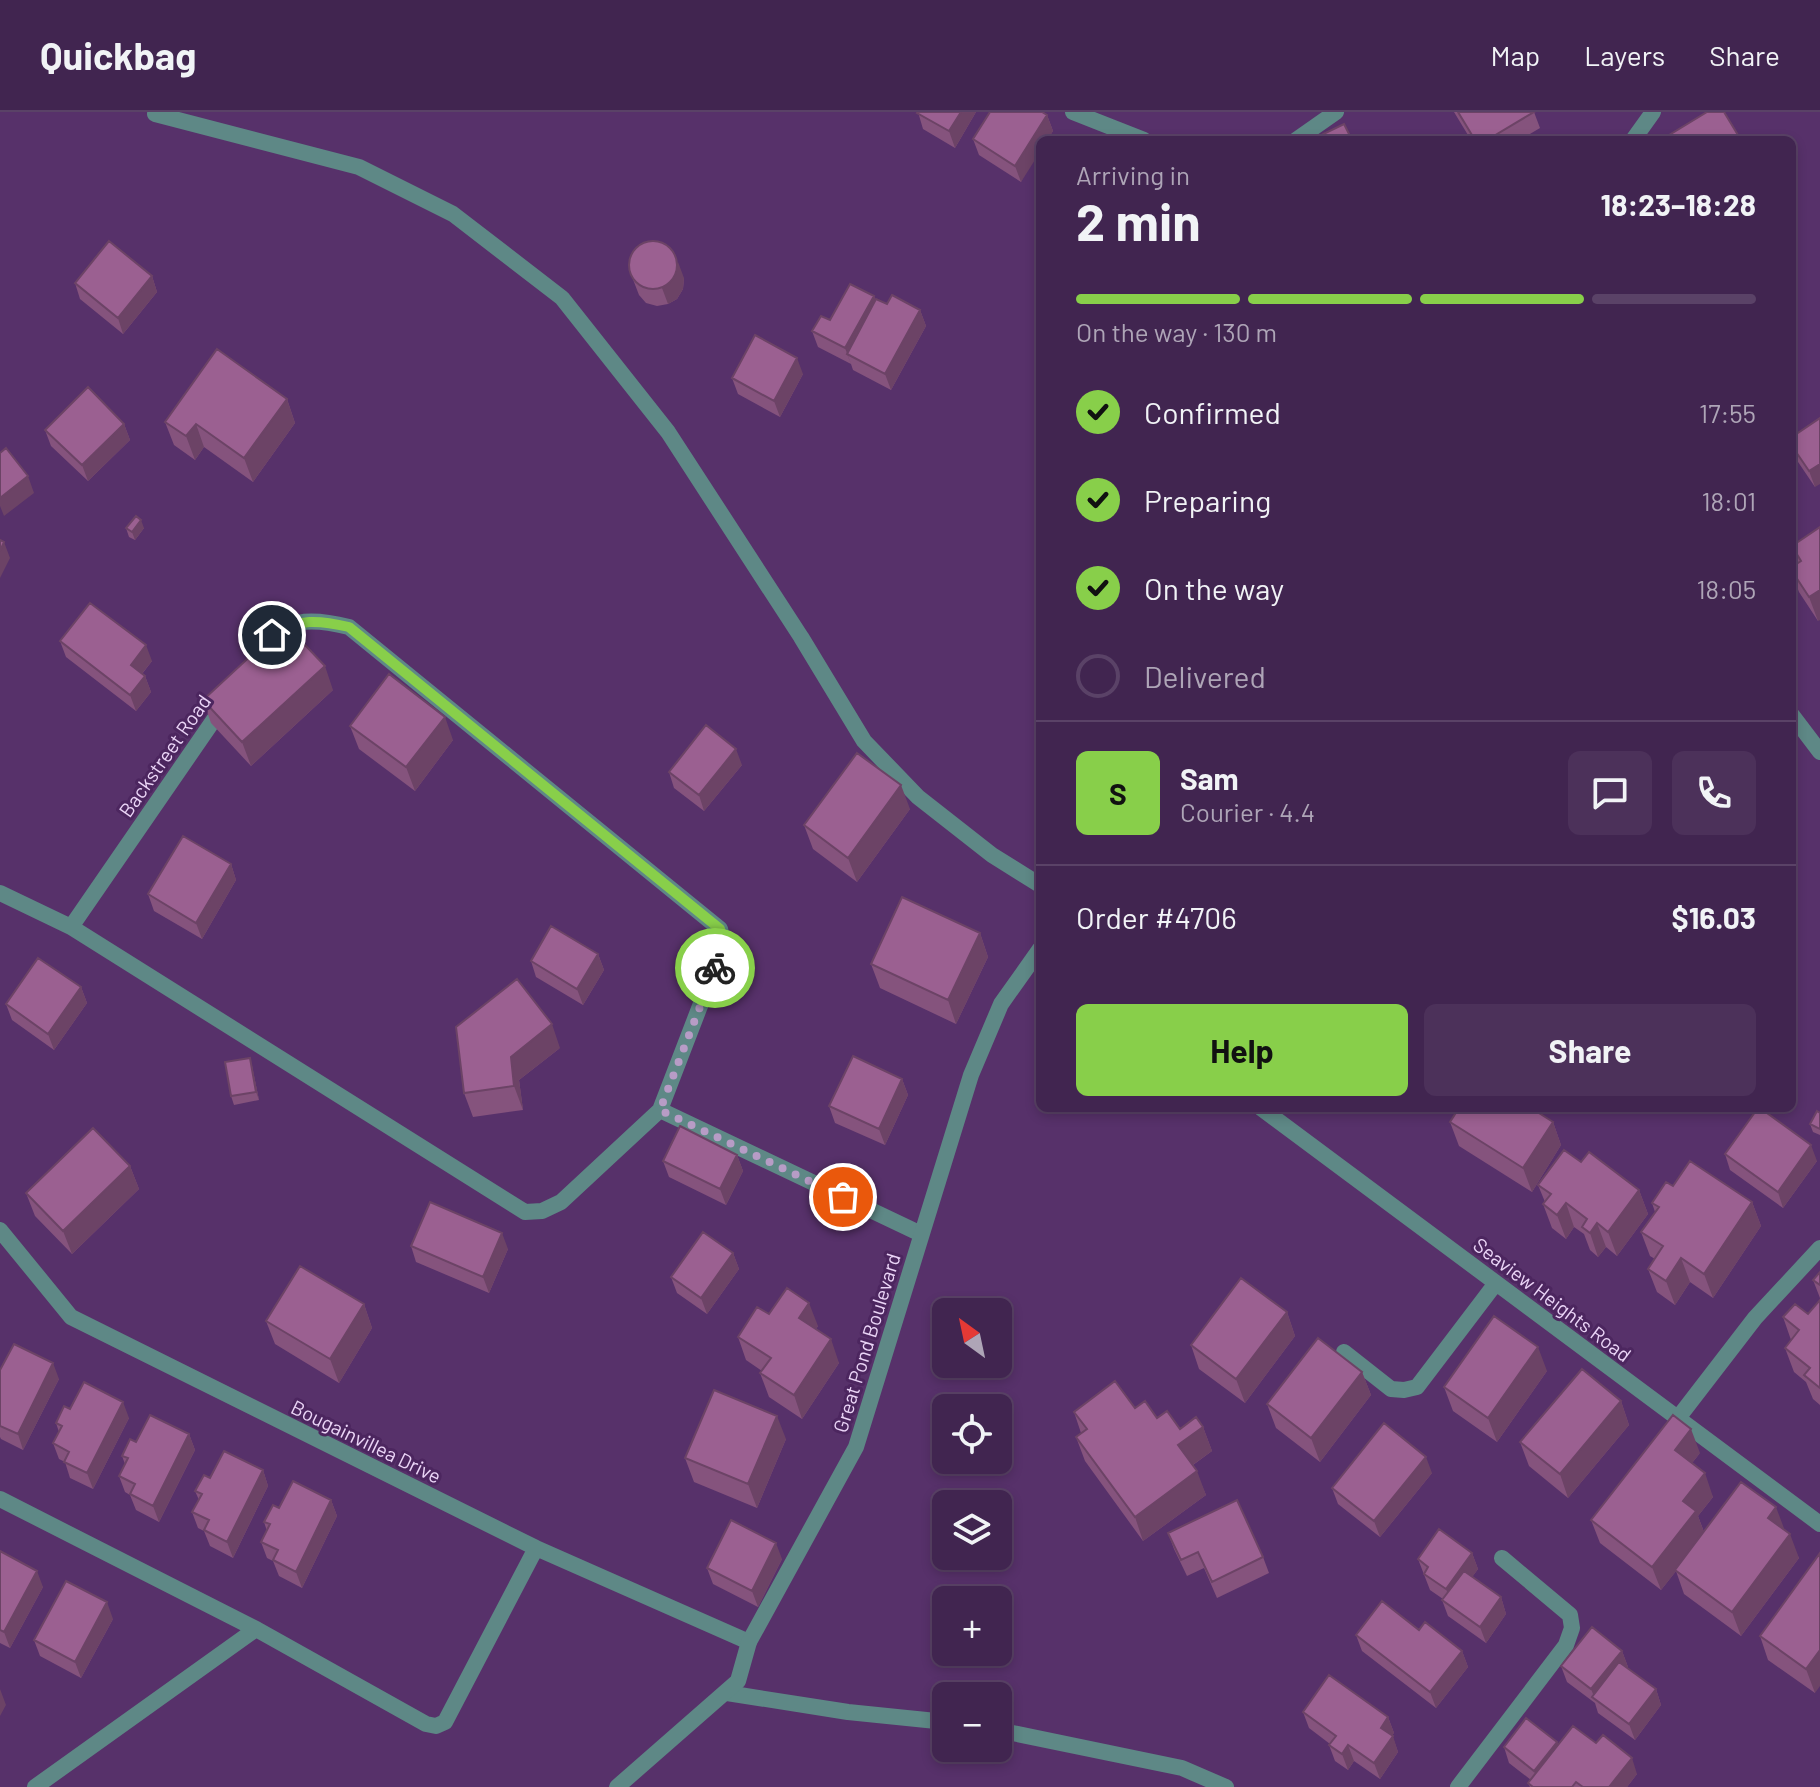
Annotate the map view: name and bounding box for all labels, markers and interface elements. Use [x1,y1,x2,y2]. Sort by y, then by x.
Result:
text: Quickbag [40,32,196,78]
text: Map [1490,38,1540,72]
text: Layers [1584,38,1665,72]
text: Share [1709,38,1780,72]
text: Arriving in [1076,159,1190,190]
text: 18:23–18:28 [1601,186,1756,222]
text: 2 min [1076,189,1201,251]
text: On the way · 130 m [1076,316,1277,347]
icon: check [1076,390,1120,434]
text: Confirmed [1144,394,1281,430]
text: 17:55 [1699,397,1756,428]
icon: check [1076,478,1120,522]
text: Preparing [1144,482,1271,518]
text: 18:01 [1701,485,1756,516]
icon: check [1076,566,1120,610]
text: On the way [1144,570,1284,606]
text: 18:05 [1696,573,1756,604]
pin [238,601,306,669]
icon: home [250,613,294,657]
text: Delivered [1144,658,1266,694]
street label: Backstreet Road [113,690,215,821]
button: chat [1568,751,1652,835]
button: phone [1672,751,1756,835]
text: Sam [1180,760,1239,796]
text: S [1109,775,1127,811]
text: Courier · 4.4 [1180,796,1315,827]
text: Order #4706 [1076,899,1237,935]
text: $16.03 [1671,899,1756,935]
courier [675,928,755,1008]
icon: bike [693,946,737,990]
button: Help [1076,1004,1408,1096]
button: Share [1424,1004,1756,1096]
pin [809,1163,877,1231]
icon: bag [821,1175,865,1219]
street label: Seaview Heights Road [1469,1232,1636,1366]
street label: Great Pond Boulevard [827,1250,905,1435]
north arrow [932,1298,1012,1378]
map controls [932,1298,1012,1762]
street label: Bougainvillea Drive [288,1394,445,1488]
button: locate [932,1394,1012,1474]
button: layers [932,1490,1012,1570]
button: + [932,1586,1012,1666]
button: − [932,1682,1012,1762]

